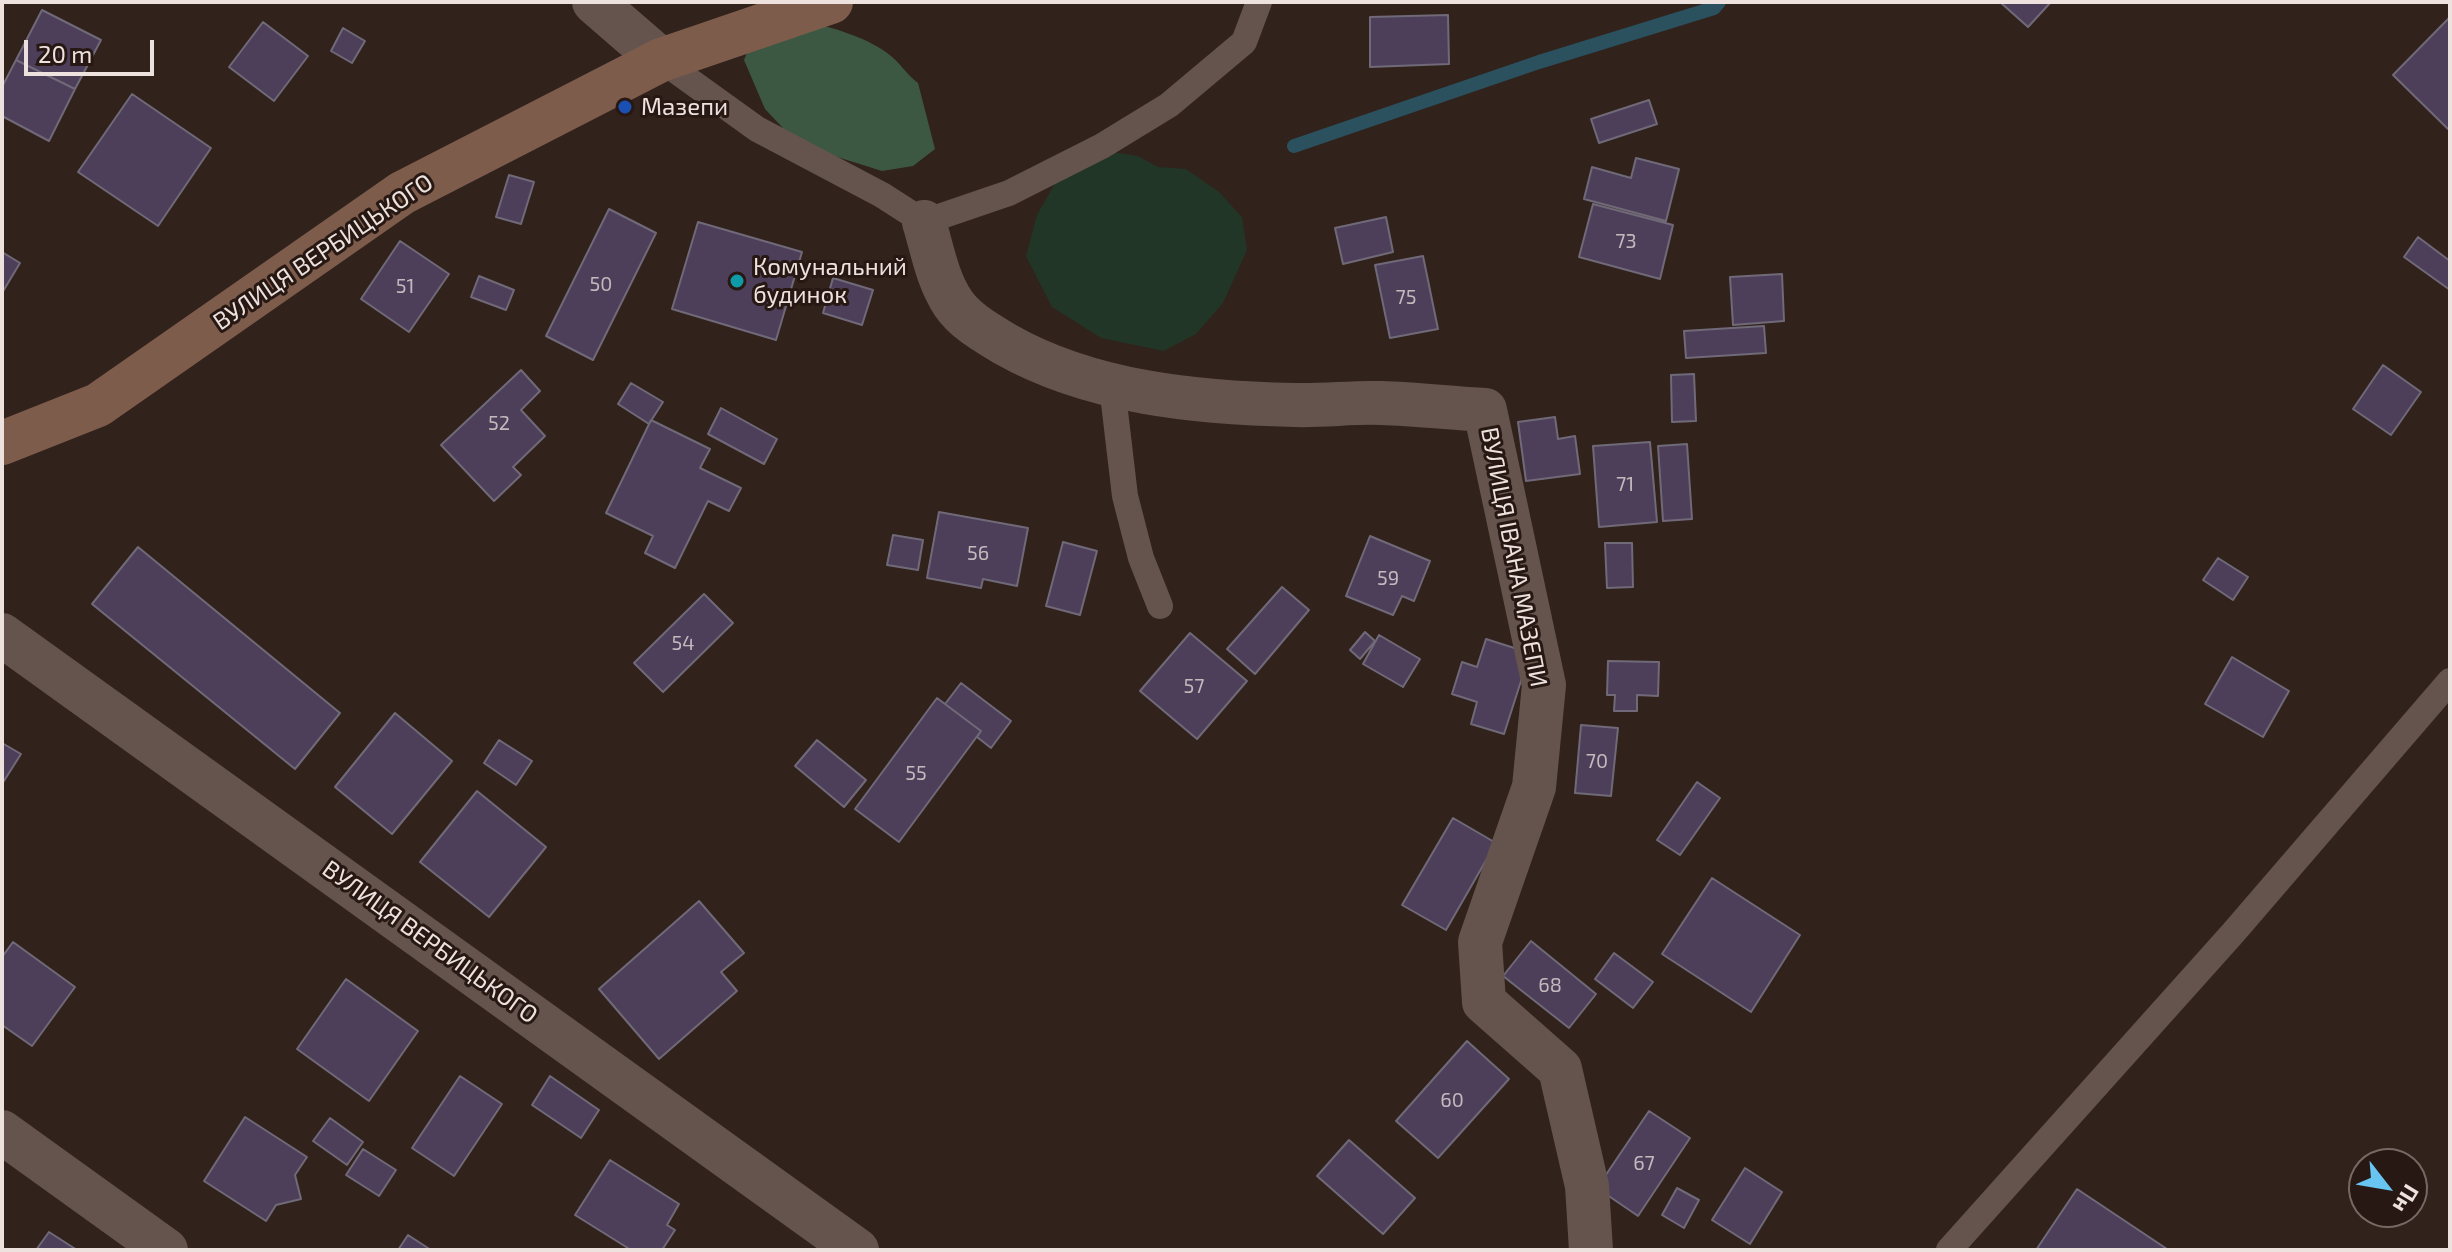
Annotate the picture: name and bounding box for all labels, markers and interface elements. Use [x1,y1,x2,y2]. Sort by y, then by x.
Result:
scale bar [28,24,158,74]
text: 20 m [38,39,92,68]
place label: Мазепи [641,93,728,121]
marker: Мазепи [616,98,634,116]
street label: ВУЛИЦЯ ВЕРБИЦЬКОГО [208,168,438,336]
house number: 73 [1615,229,1637,253]
place label: Комунальний будинок [753,253,907,309]
house number: 50 [590,272,612,296]
marker: Комунальний будинок [728,272,746,290]
house number: 51 [396,274,414,298]
house number: 75 [1396,285,1416,309]
house number: 52 [488,411,510,435]
street label: ВУЛИЦЯ ІВАНА МАЗЕПИ [1475,425,1553,689]
house number: 71 [1616,472,1634,496]
house number: 56 [967,541,989,565]
house number: 59 [1377,566,1399,590]
house number: 54 [671,631,695,655]
house number: 57 [1184,674,1204,698]
house number: 70 [1586,749,1608,773]
house number: 55 [905,761,927,785]
street label: ВУЛИЦЯ ВЕРБИЦЬКОГО [317,854,543,1030]
house number: 68 [1538,973,1562,997]
house number: 60 [1440,1088,1464,1112]
north arrow [2348,1148,2428,1228]
house number: 67 [1633,1151,1655,1175]
text: Пн [2388,1180,2425,1218]

